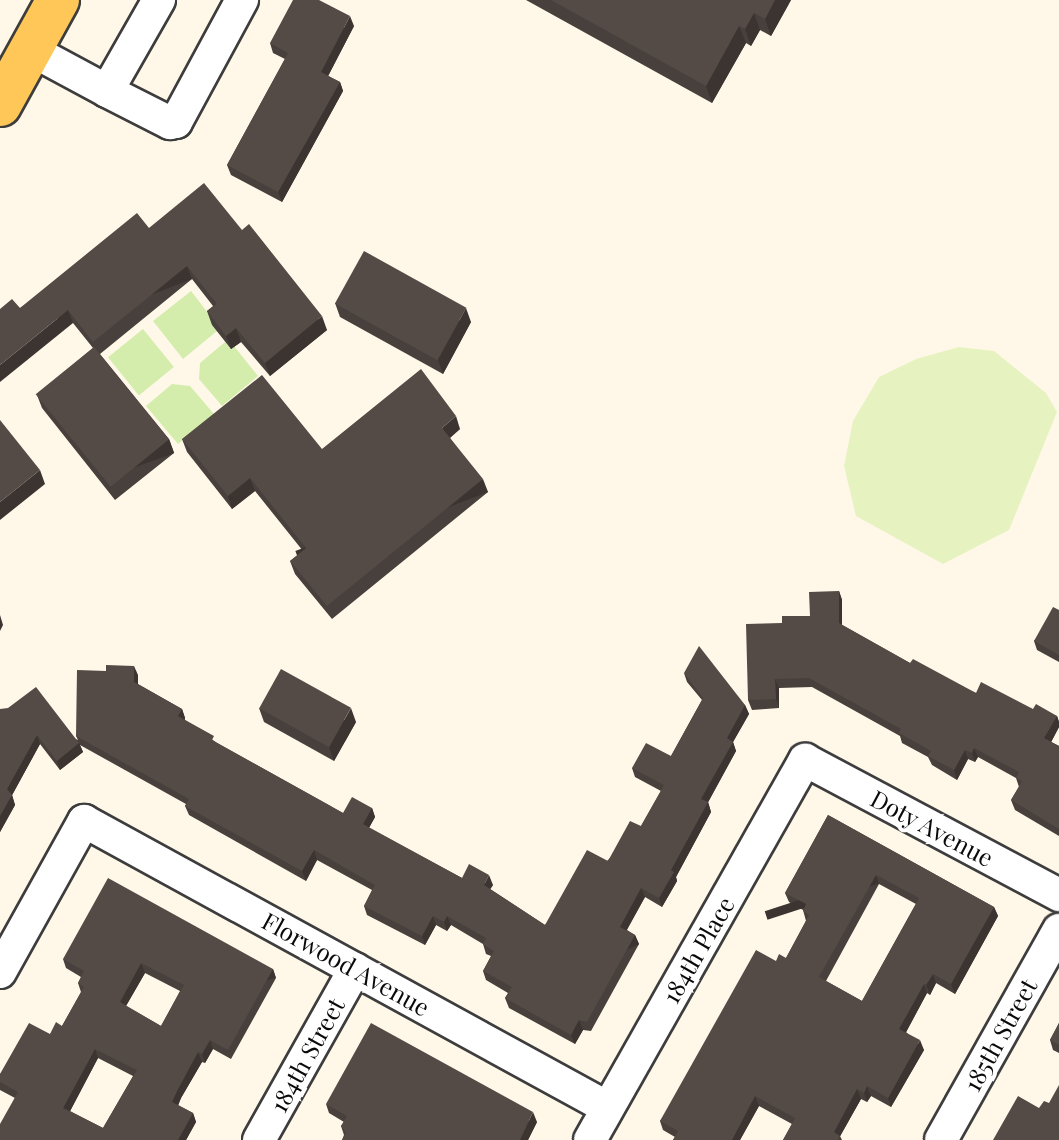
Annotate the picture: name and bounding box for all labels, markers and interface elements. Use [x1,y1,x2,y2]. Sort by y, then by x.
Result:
street label: Doty Avenue [865,783,999,873]
street label: 184th Place [656,892,740,1008]
street label: Florwood Avenue [257,906,435,1022]
street label: 185th Street [957,974,1043,1096]
street label: 184th Street [264,993,350,1117]

